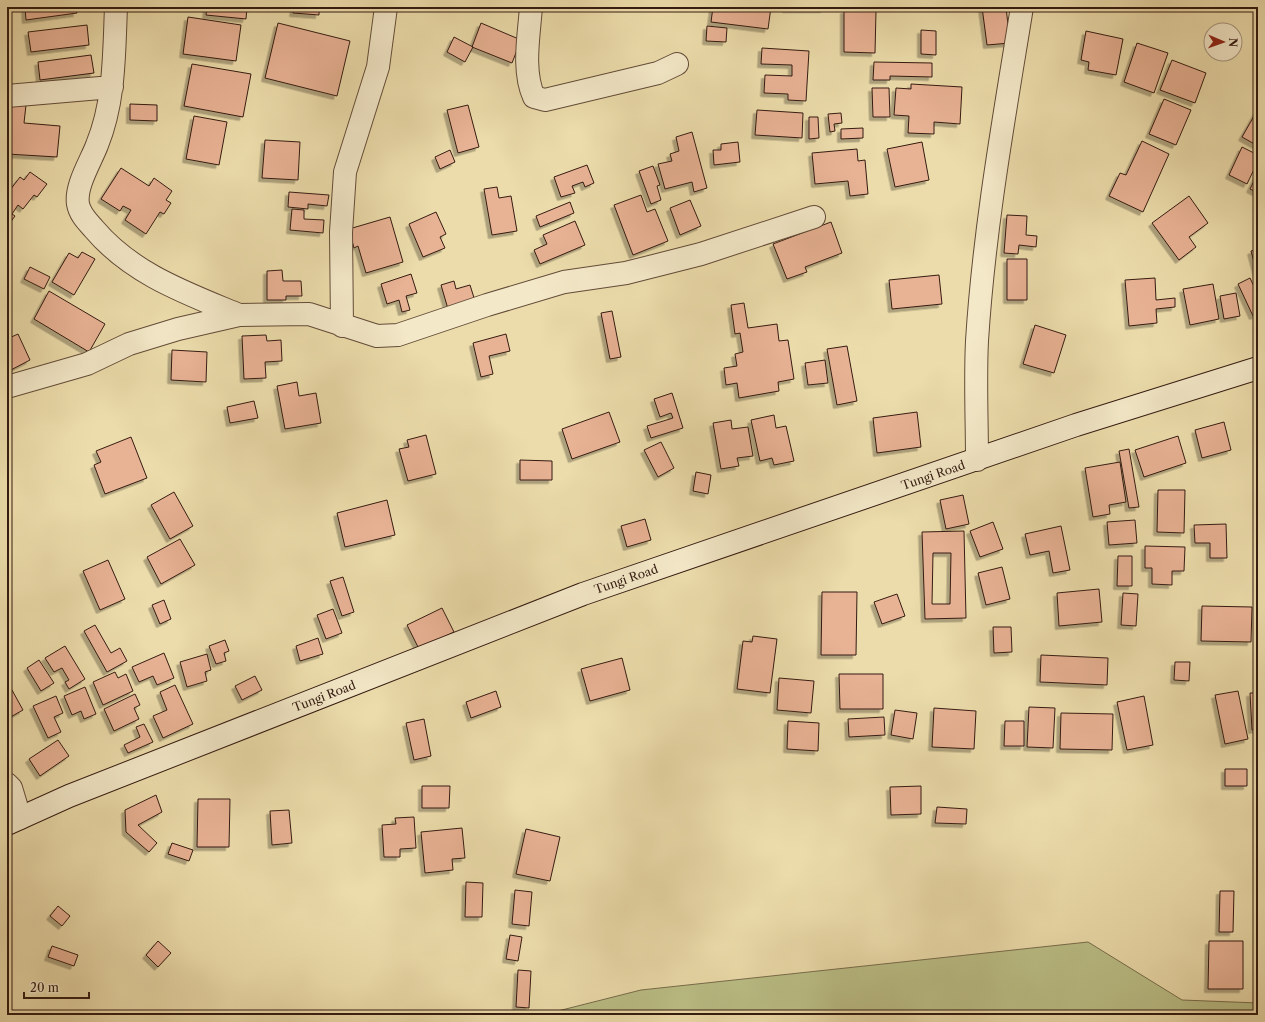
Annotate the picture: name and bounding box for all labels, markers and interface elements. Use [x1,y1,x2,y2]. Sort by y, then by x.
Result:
north arrow [1203,22,1243,62]
text: N [1226,37,1240,48]
street label: Tungi Road [899,457,967,493]
street label: Tungi Road [592,561,660,597]
street label: Tungi Road [290,677,358,715]
scale bar [24,974,89,1000]
text: 20 m [30,980,59,995]

